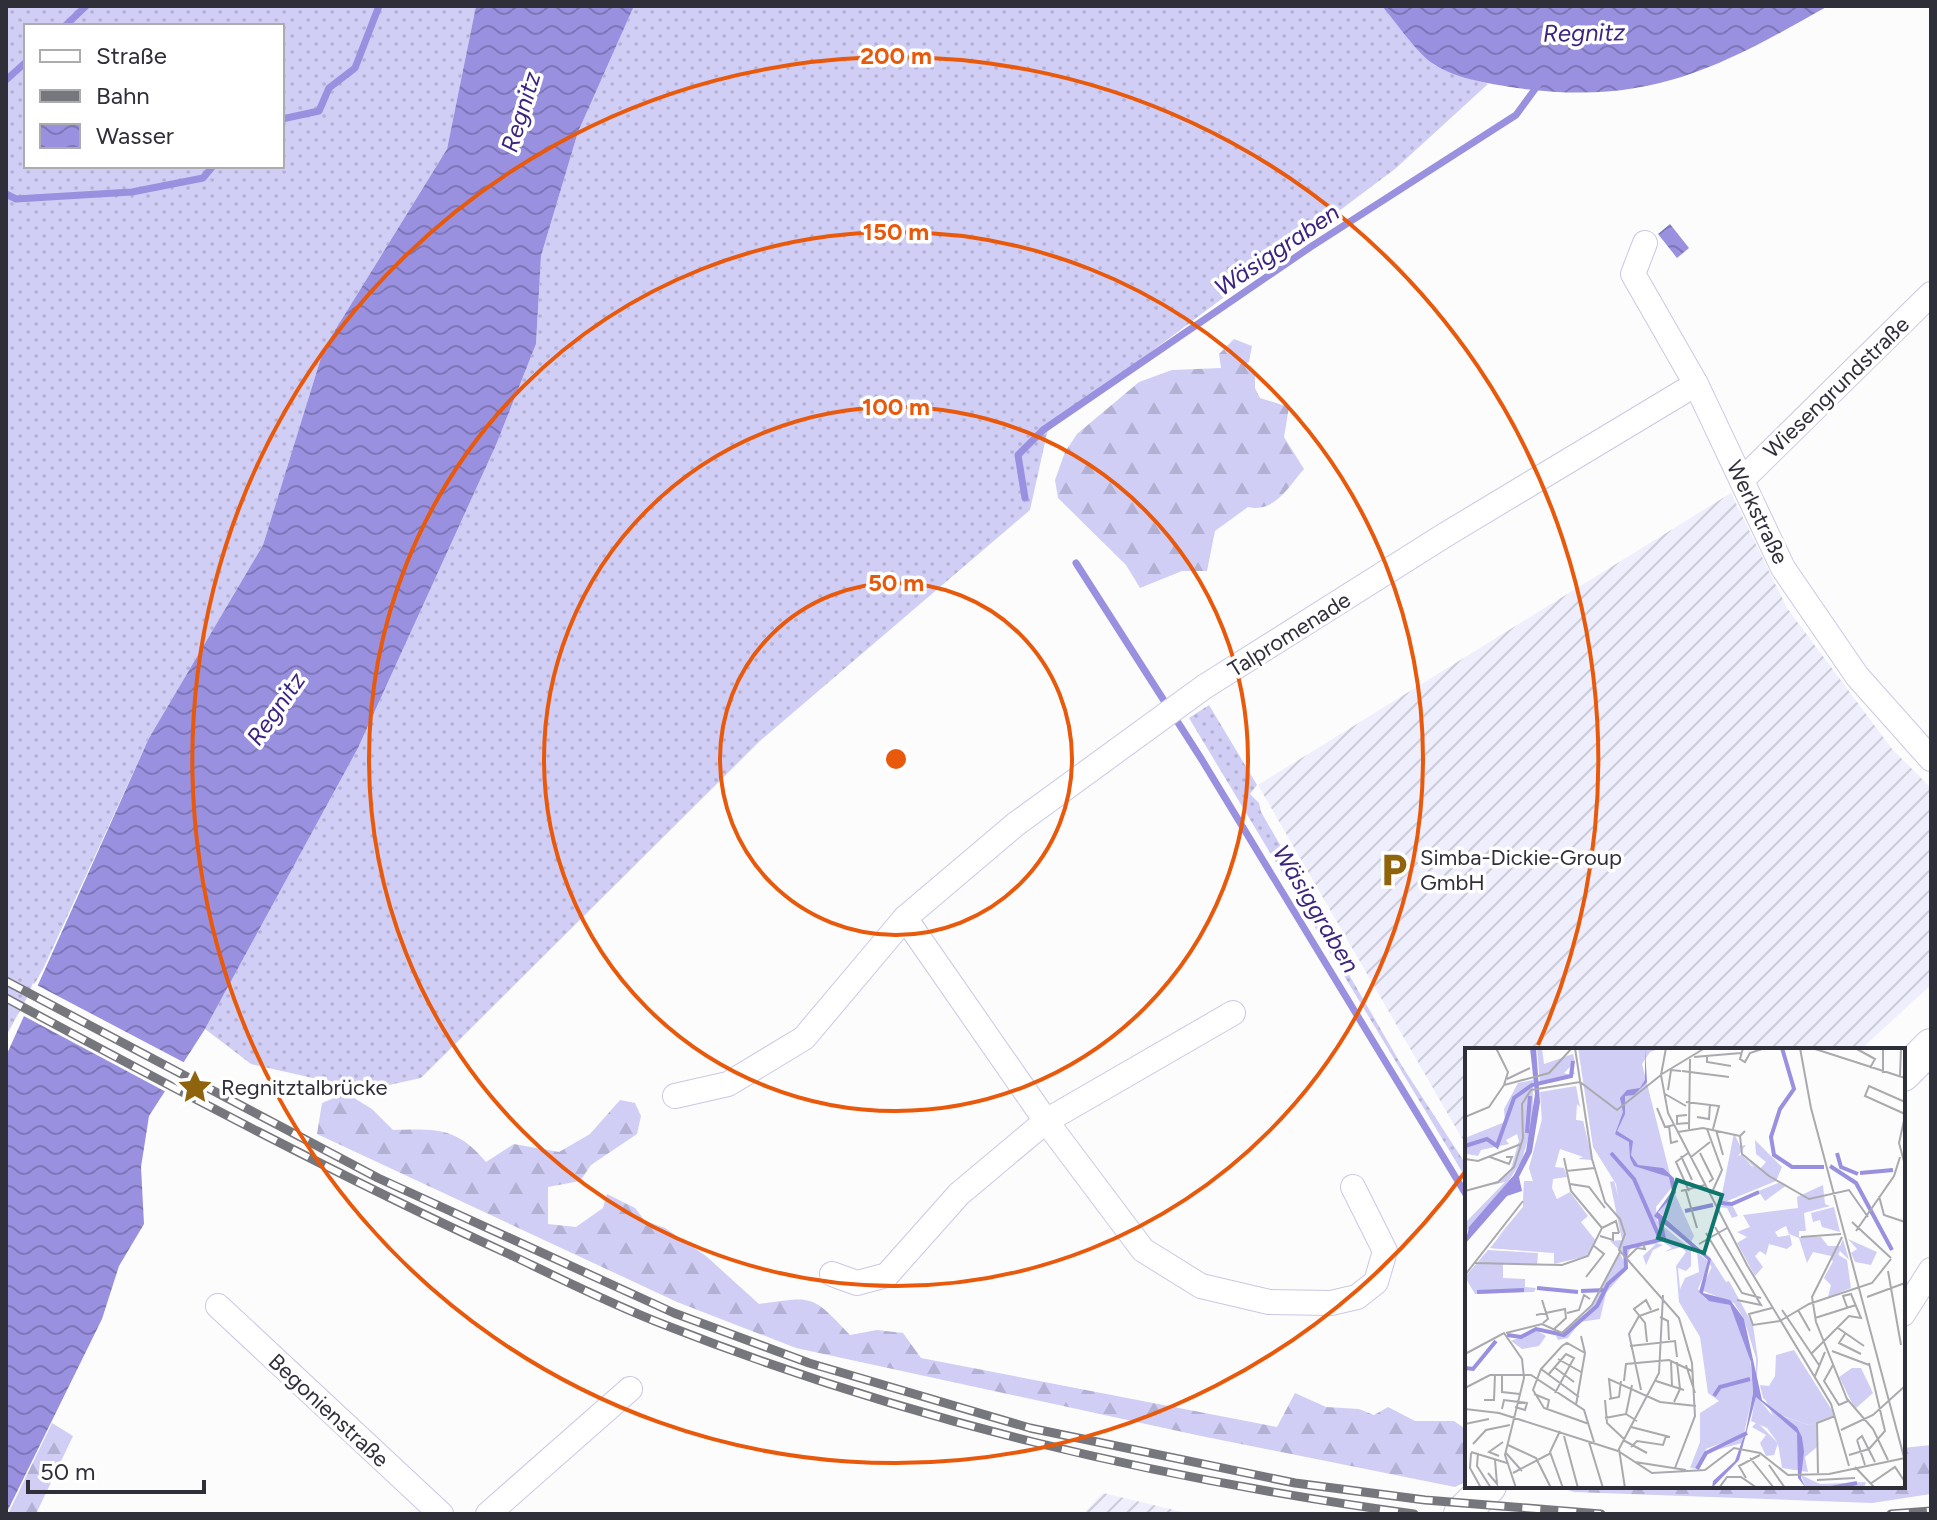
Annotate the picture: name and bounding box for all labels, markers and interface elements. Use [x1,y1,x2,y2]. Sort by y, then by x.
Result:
water label: Regnitz [1543,17,1626,48]
legend [24,24,284,168]
text: Straße [96,41,167,70]
text: 200 m [860,41,932,70]
water label: Regnitz [495,68,546,155]
text: Bahn [96,81,150,110]
text: Wasser [96,121,174,150]
water label: Wäsiggraben [1209,197,1345,302]
text: 150 m [863,217,929,246]
street label: Wiesengrundstraße [1758,311,1915,464]
text: 100 m [862,392,930,421]
street label: Werkstraße [1721,456,1794,568]
text: 50 m [868,568,924,597]
street label: Talpromenade [1223,586,1355,683]
water label: Regnitz [240,667,311,751]
centre of rings [882,745,910,773]
water label: Wäsiggraben [1267,840,1366,978]
place label: Simba-Dickie-Group GmbH [1420,844,1622,896]
parking icon: Simba-Dickie-Group GmbH [1375,851,1413,889]
inset map [1465,1048,1905,1488]
place icon: Regnitztalbrücke [176,1068,214,1106]
place label: Regnitztalbrücke [221,1074,387,1101]
street label: Begonienstraße [263,1348,394,1473]
scale bar [28,1444,204,1494]
text: 50 m [40,1457,96,1486]

